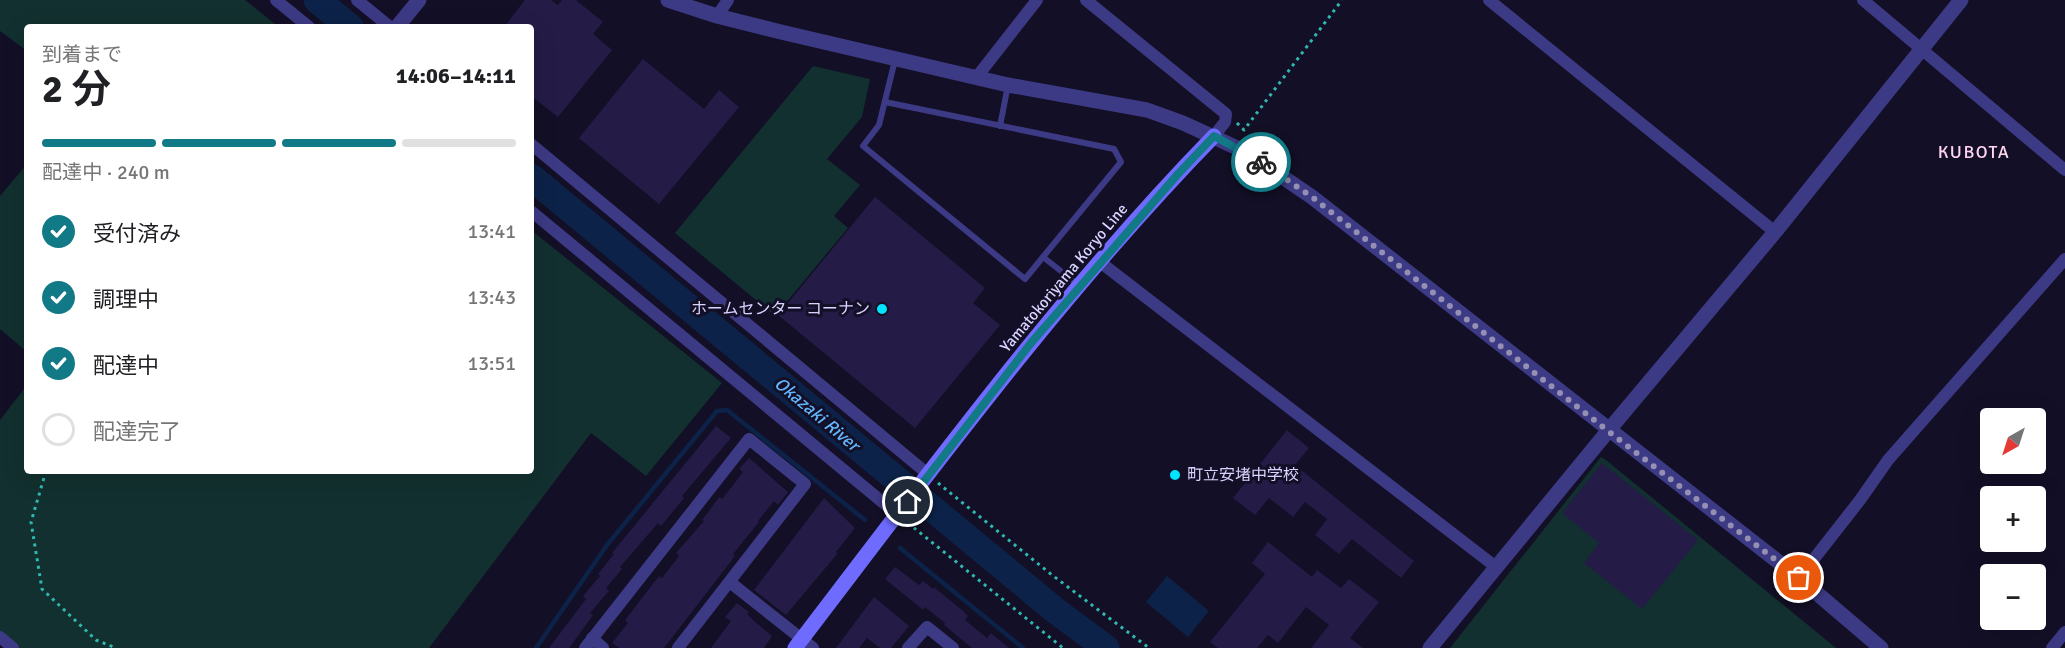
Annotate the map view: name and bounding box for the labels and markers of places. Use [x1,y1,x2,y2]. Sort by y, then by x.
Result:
place label: ホームセンター コーナン [691,299,870,319]
marker: ホームセンター コーナン [875,302,889,316]
place label: 町立安堵中学校 [1187,465,1299,485]
marker: 町立安堵中学校 [1168,468,1182,482]
pin [882,476,933,527]
pin [1773,552,1824,603]

